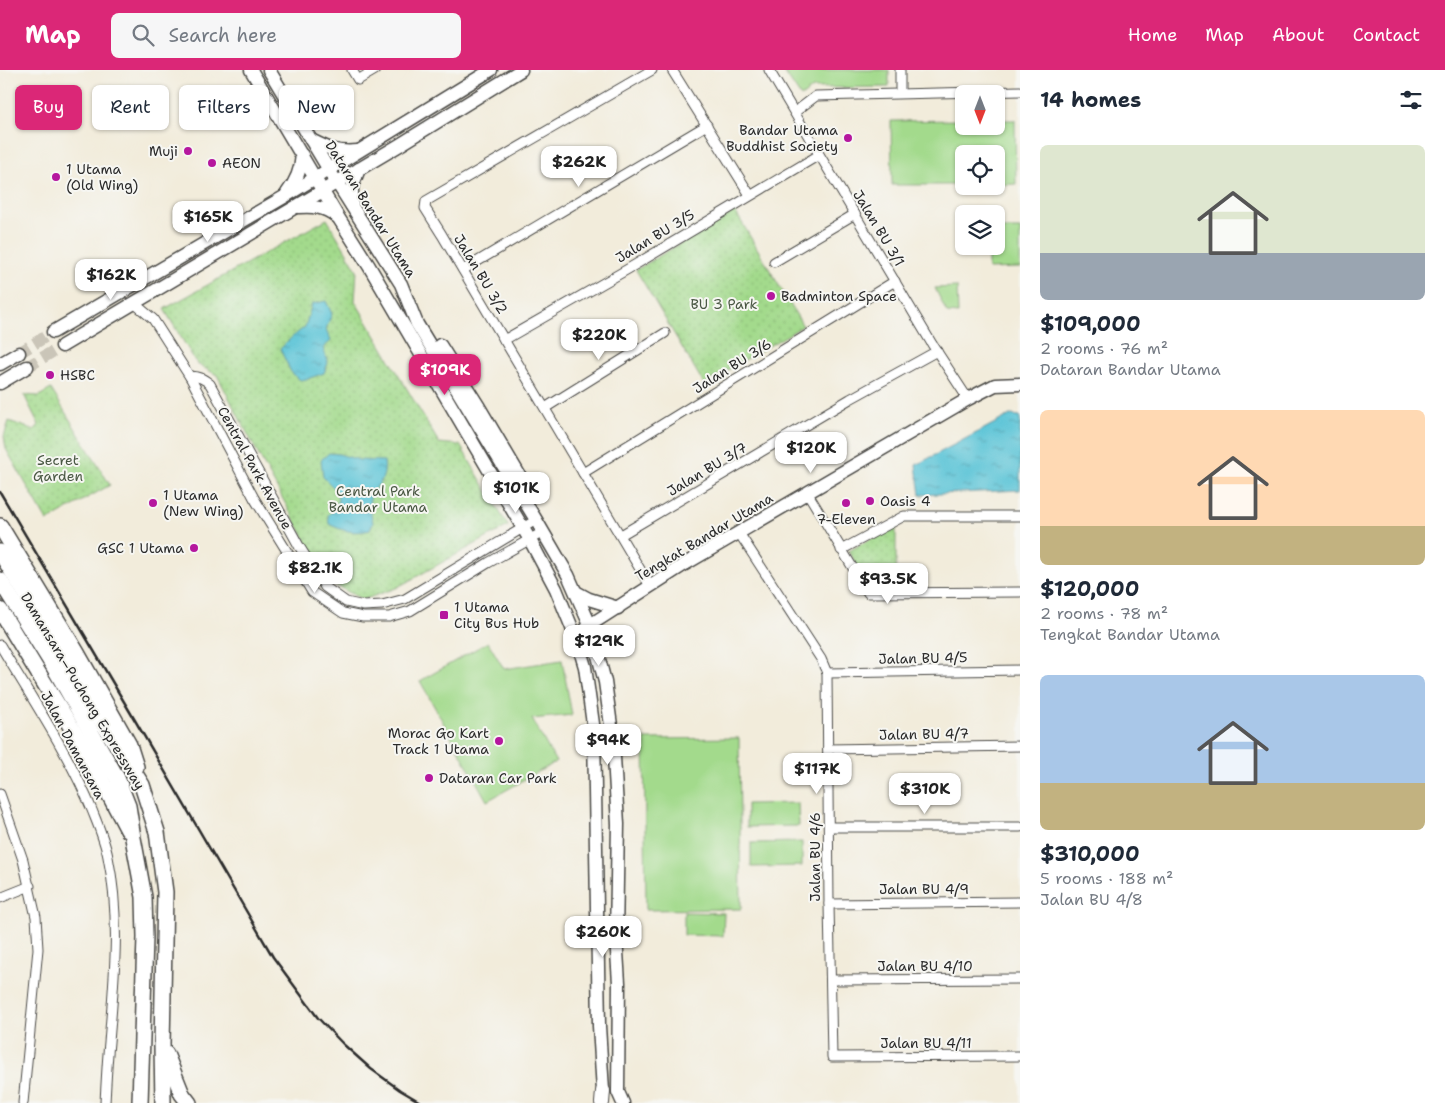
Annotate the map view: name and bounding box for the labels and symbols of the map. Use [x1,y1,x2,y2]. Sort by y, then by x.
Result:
north arrow [955,85,1005,135]
place label: Bandar Utama Buddhist Society [726,121,838,155]
marker: Bandar Utama Buddhist Society [842,132,854,144]
street label: Dataran Bandar Utama [321,137,421,281]
place label: Muji [149,142,178,160]
marker: Muji [182,145,194,157]
pin: $262K [544,146,614,188]
place label: AEON [222,154,261,172]
marker: AEON [206,157,218,169]
place label: 1 Utama (Old Wing) [66,160,138,194]
marker: 1 Utama (Old Wing) [50,171,62,183]
street label: Jalan BU 3/1 [849,186,909,270]
pin: $165K [173,200,243,243]
street label: Jalan BU 3/5 [612,205,698,267]
street label: Jalan BU 3/2 [450,231,512,317]
pin: $162K [76,258,146,301]
place label: Badminton Space [781,287,897,305]
marker: Badminton Space [765,290,777,302]
park label: BU 3 Park [690,295,758,313]
pin: $220K [564,318,634,361]
street label: Jalan BU 3/6 [689,335,775,397]
pin: $109K [410,354,480,396]
place label: HSBC [60,366,95,384]
marker: HSBC [44,369,56,381]
street label: Central Park Avenue [214,403,296,533]
pin: $120K [776,432,846,474]
street label: Jalan BU 3/7 [664,438,750,500]
park label: Secret Garden [33,451,84,485]
pin: $101K [481,472,551,514]
park label: Central Park Bandar Utama [329,482,428,516]
place label: 1 Utama (New Wing) [163,486,243,520]
street label: Tengkat Bandar Utama [632,489,776,585]
place label: Oasis 4 [880,492,931,510]
marker: Oasis 4 [864,495,876,507]
marker: 1 Utama (New Wing) [147,497,159,509]
marker: 7-Eleven [840,497,852,509]
place label: 7-Eleven [816,510,876,528]
place label: GSC 1 Utama [97,539,184,557]
marker: GSC 1 Utama [188,542,200,554]
pin: $82.1K [274,552,356,594]
pin: $93.5K [847,562,929,605]
street label: Damansara–Puchong Expressway [17,589,149,793]
place label: 1 Utama City Bus Hub [454,598,539,632]
marker: 1 Utama City Bus Hub [438,609,450,621]
pin: $129K [564,624,634,667]
street label: Jalan BU 4/5 [878,648,968,668]
street label: Jalan Damansara [37,688,109,802]
place label: Morac Go Kart Track 1 Utama [388,724,489,758]
pin: $94K [578,724,638,766]
street label: Jalan BU 4/7 [879,724,969,744]
marker: Morac Go Kart Track 1 Utama [493,735,505,747]
pin: $117K [782,752,852,795]
place label: Dataran Car Park [439,769,557,787]
marker: Dataran Car Park [423,772,435,784]
pin: $310K [890,772,960,815]
street label: Jalan BU 4/6 [806,812,824,902]
street label: Jalan BU 4/9 [879,880,969,898]
pin: $260K [568,916,638,958]
street label: Jalan BU 4/10 [877,957,973,975]
street label: Jalan BU 4/11 [880,1034,972,1052]

